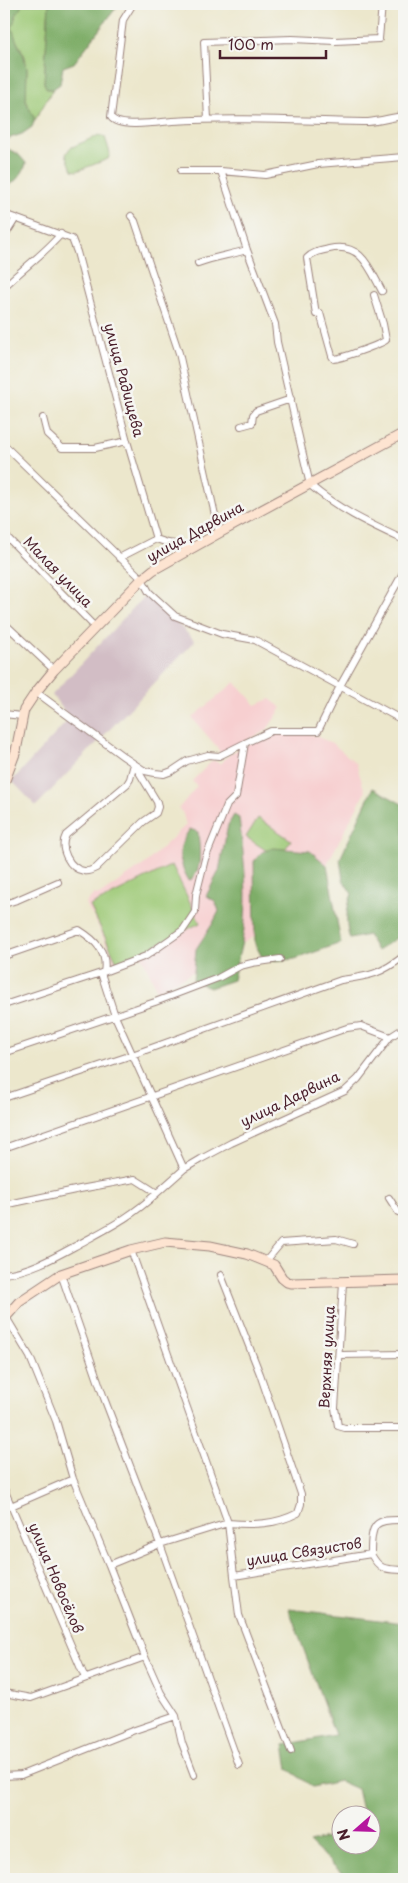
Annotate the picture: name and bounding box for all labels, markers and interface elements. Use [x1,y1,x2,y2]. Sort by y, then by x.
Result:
scale bar [220,28,327,60]
text: 100 m [228,32,274,55]
street label: улица Радищева [99,321,150,439]
street label: улица Дарвина [142,496,247,567]
street label: Малая улица [19,531,98,612]
street label: улица Дарвина [237,1065,343,1132]
street label: Верхняя улица [313,1305,340,1409]
street label: улица Новосёлов [24,1519,89,1636]
street label: улица Связистов [245,1532,363,1571]
north arrow [330,1806,380,1856]
text: N [332,1826,355,1843]

